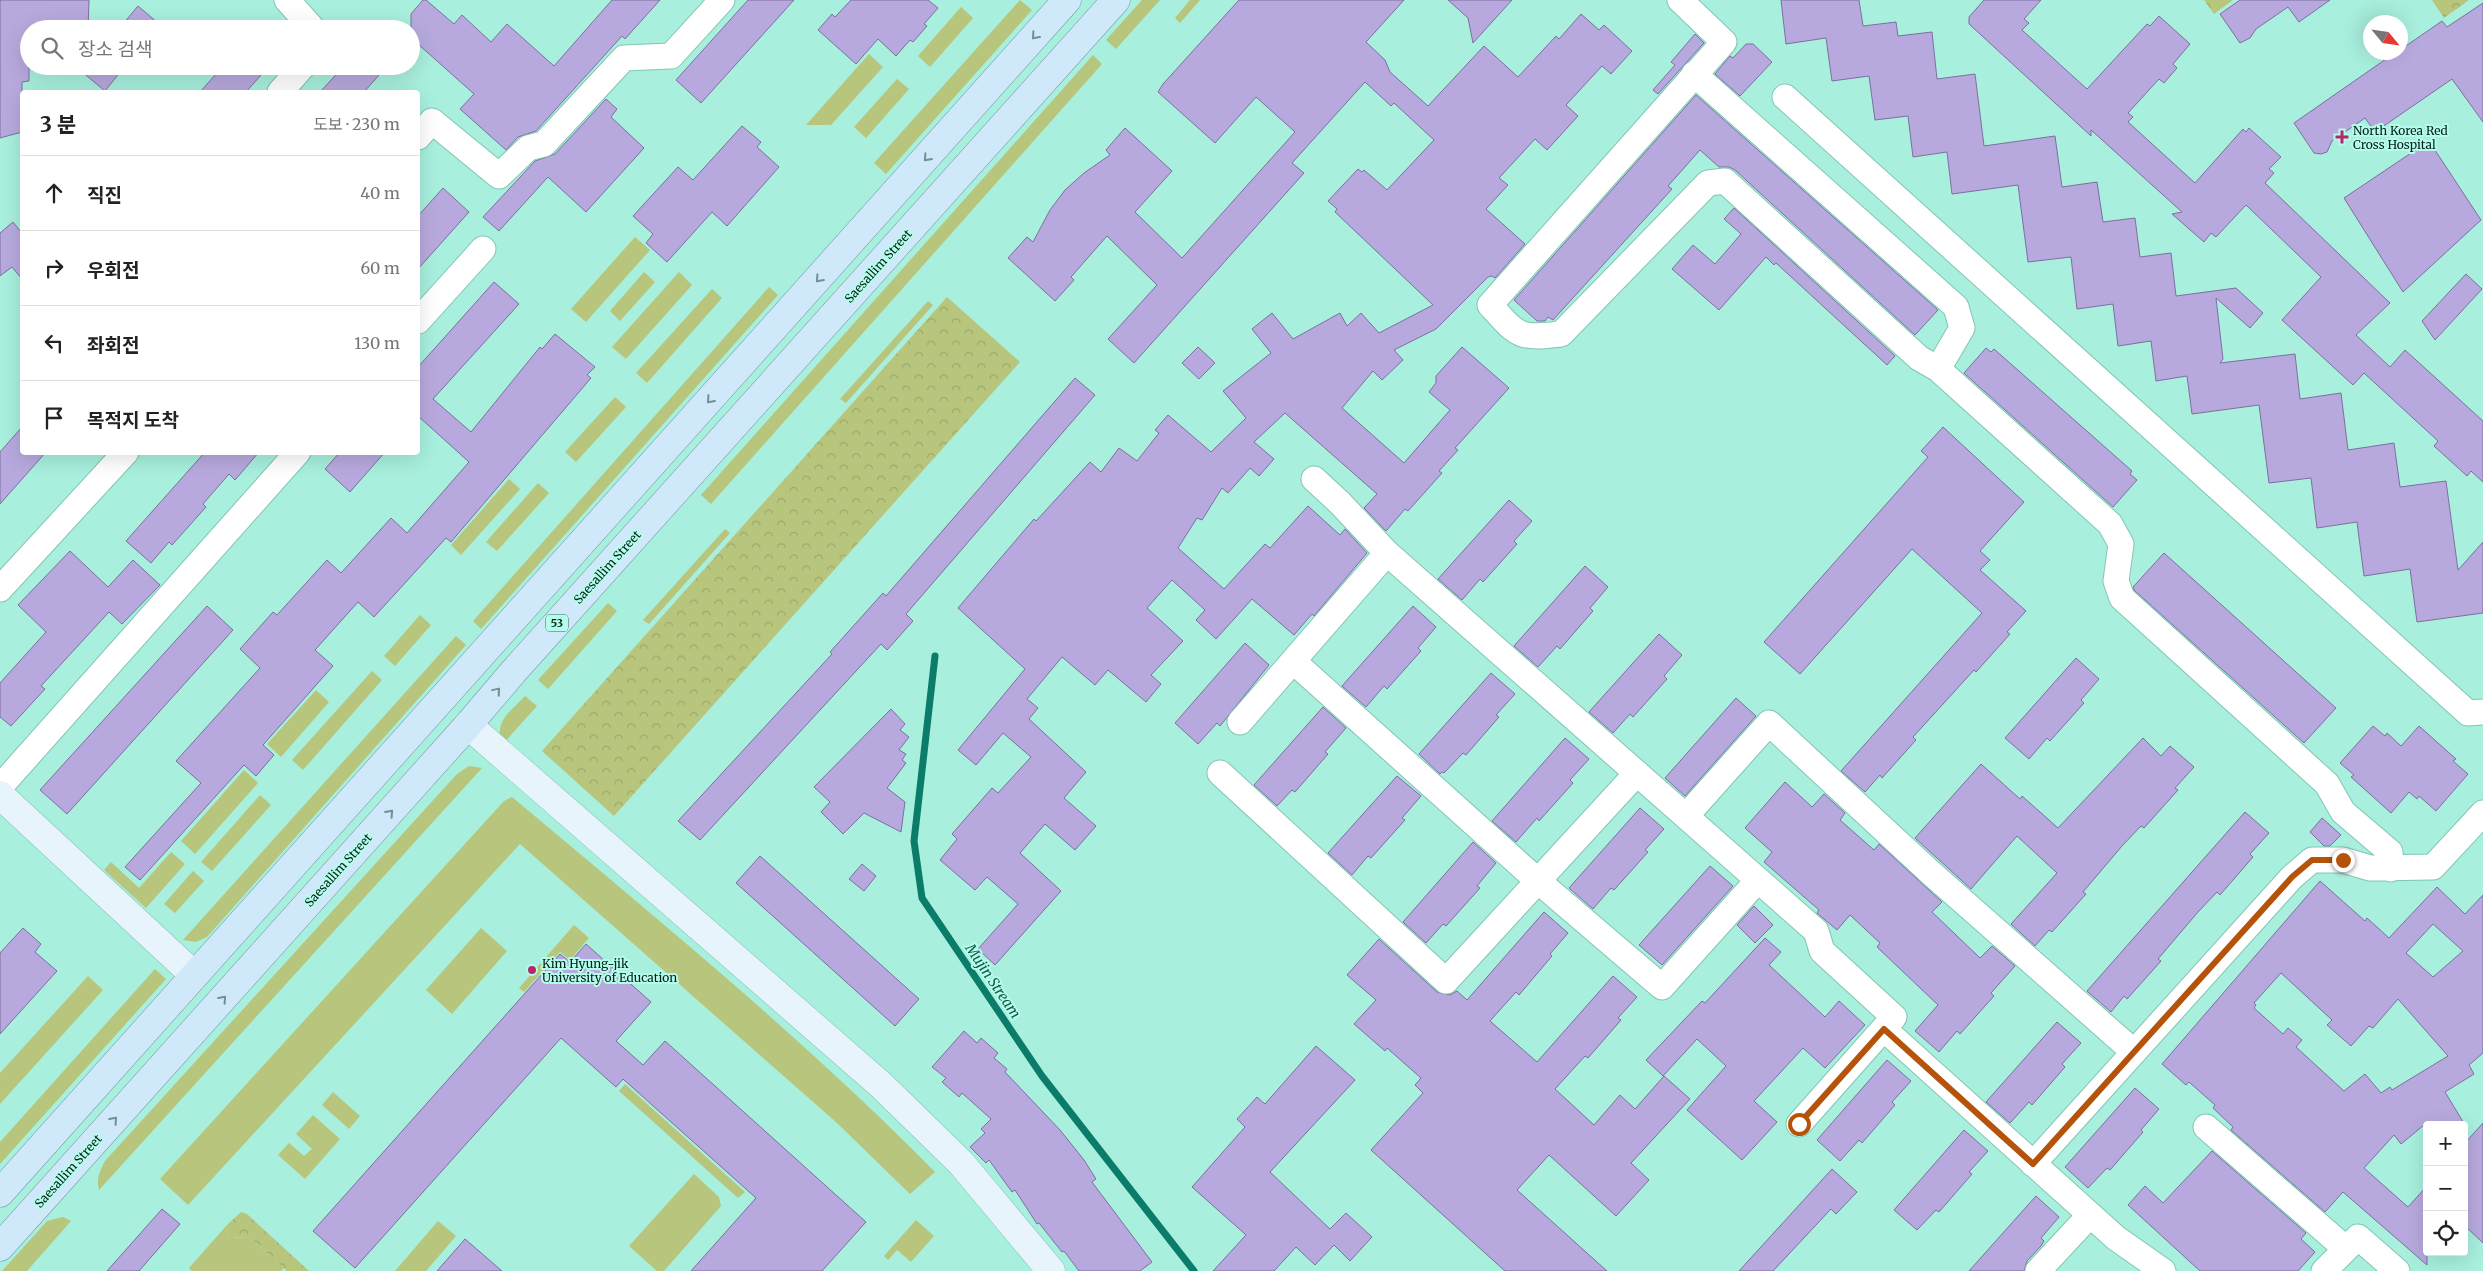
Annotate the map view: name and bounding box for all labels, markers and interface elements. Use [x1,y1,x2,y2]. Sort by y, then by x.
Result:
north arrow [2363,15,2408,60]
search box [20,20,420,75]
one-way arrow [1032,31,1041,40]
icon: search [38,34,66,62]
text: 장소 검색 [78,37,152,61]
text: 3 분 [40,111,76,138]
text: 도보 · 230 m [313,114,400,134]
place label: North Korea Red Cross Hospital [2353,123,2448,152]
marker: North Korea Red Cross Hospital [2335,130,2349,144]
one-way arrow [924,152,933,161]
icon: ahead [40,179,68,207]
text: 직진 [87,183,122,207]
text: 40 m [360,183,400,203]
street label: Saesallim Street [841,226,915,306]
icon: right [40,254,68,282]
text: 우회전 [87,258,139,282]
text: 60 m [360,258,400,278]
one-way arrow [816,273,825,282]
icon: left [40,329,68,357]
text: 좌회전 [87,333,139,357]
text: 130 m [354,333,400,353]
one-way arrow [707,395,716,404]
icon: arrive [40,404,68,432]
text: 목적지 도착 [87,408,179,432]
street label: Saesallim Street [570,527,644,607]
road number: 53 [546,614,568,632]
one-way arrow [491,687,500,696]
one-way arrow [384,809,393,818]
street label: Saesallim Street [301,830,375,910]
route end [2332,849,2355,872]
water label: Mujin Stream [961,939,1025,1022]
place label: Kim Hyung-jik University of Education [542,956,677,985]
marker: Kim Hyung-jik University of Education [526,964,538,976]
one-way arrow [217,995,226,1004]
route start [1788,1113,1811,1136]
one-way arrow [108,1116,117,1125]
map controls [2423,1121,2468,1256]
button: + [2423,1121,2468,1166]
street label: Saesallim Street [31,1131,105,1211]
button: − [2423,1166,2468,1211]
button: locate [2423,1211,2468,1256]

